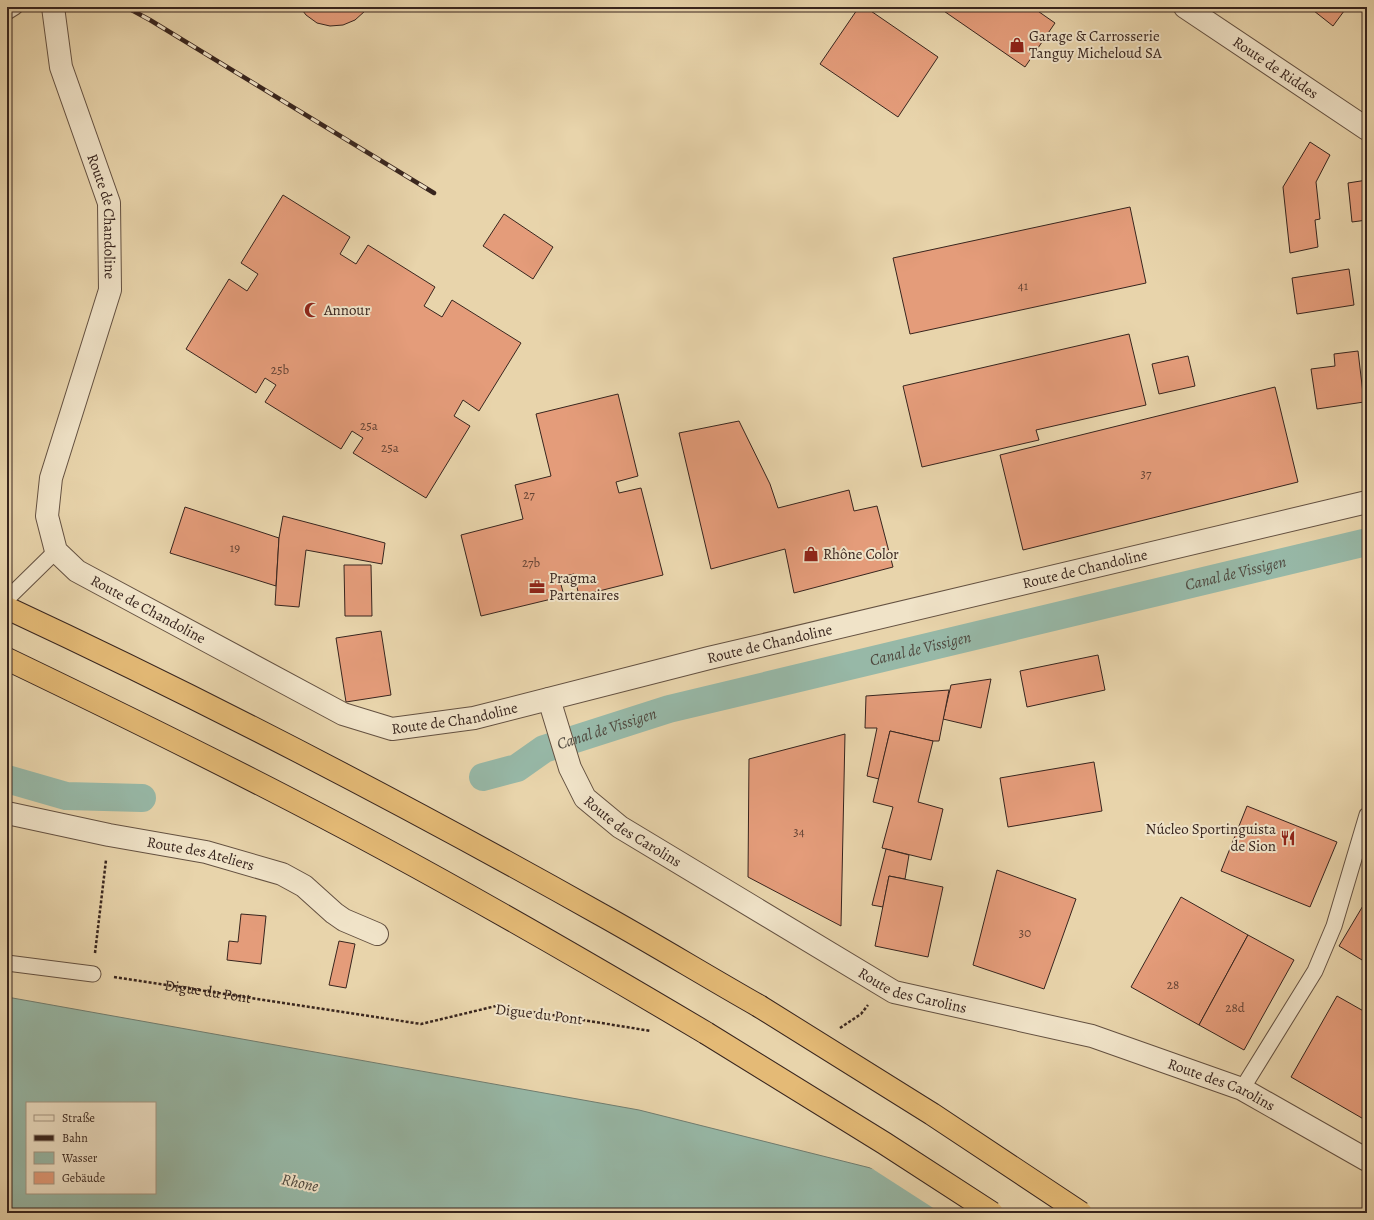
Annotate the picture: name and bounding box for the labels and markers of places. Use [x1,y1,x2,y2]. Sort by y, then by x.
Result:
place label: Garage & Carrosserie Tanguy Micheloud SA [1029,26,1162,63]
shop icon: Garage & Carrosserie Tanguy Micheloud SA [1008,36,1026,54]
place label: Annour [323,300,370,320]
mosque icon: Annour [303,301,321,319]
place label: Rhône Color [823,544,899,564]
shop icon: Rhône Color [802,545,820,563]
place label: Pragma Partenaires [549,568,619,605]
office icon: Pragma Partenaires [528,578,546,596]
place label: Núcleo Sportinguista de Sion [1146,819,1276,856]
restaurant icon: Núcleo Sportinguista de Sion [1279,829,1297,847]

